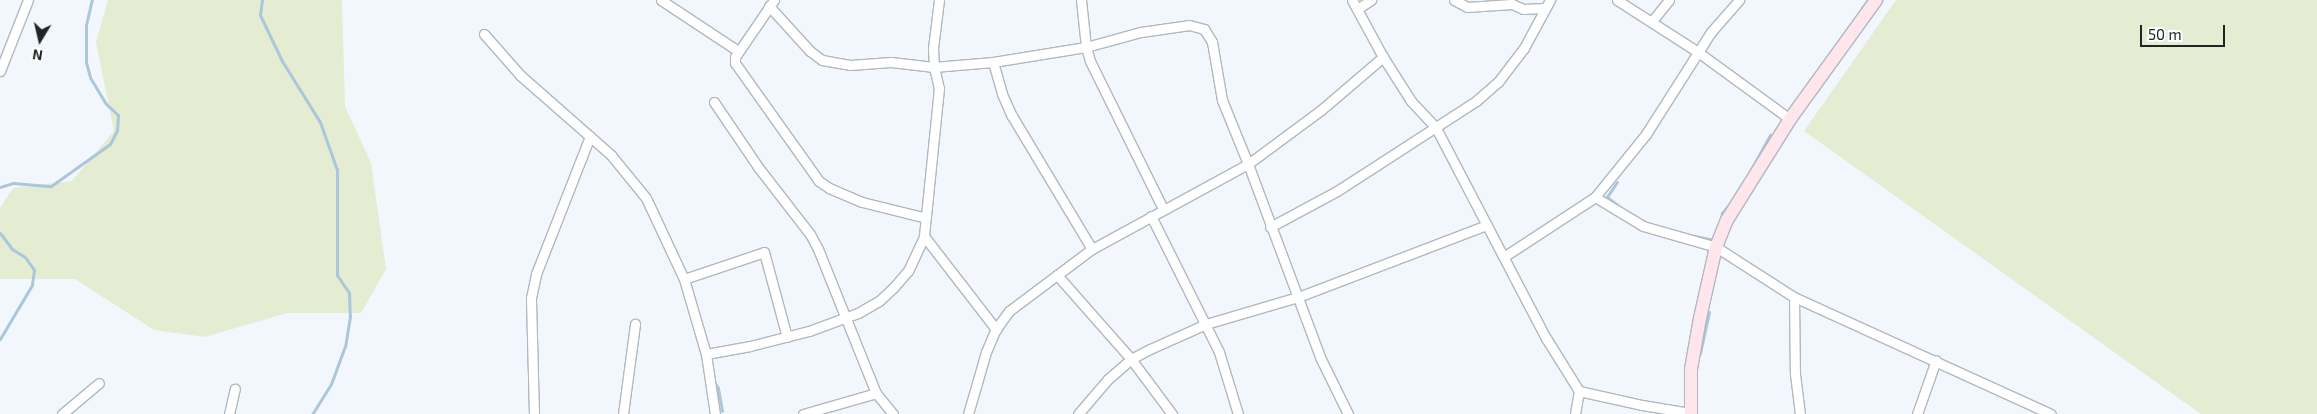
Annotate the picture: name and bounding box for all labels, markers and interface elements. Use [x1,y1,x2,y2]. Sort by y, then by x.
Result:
north arrow [15,15,65,65]
scale bar [2142,15,2227,47]
text: 50 m [2148,25,2182,43]
text: N [31,46,44,64]

